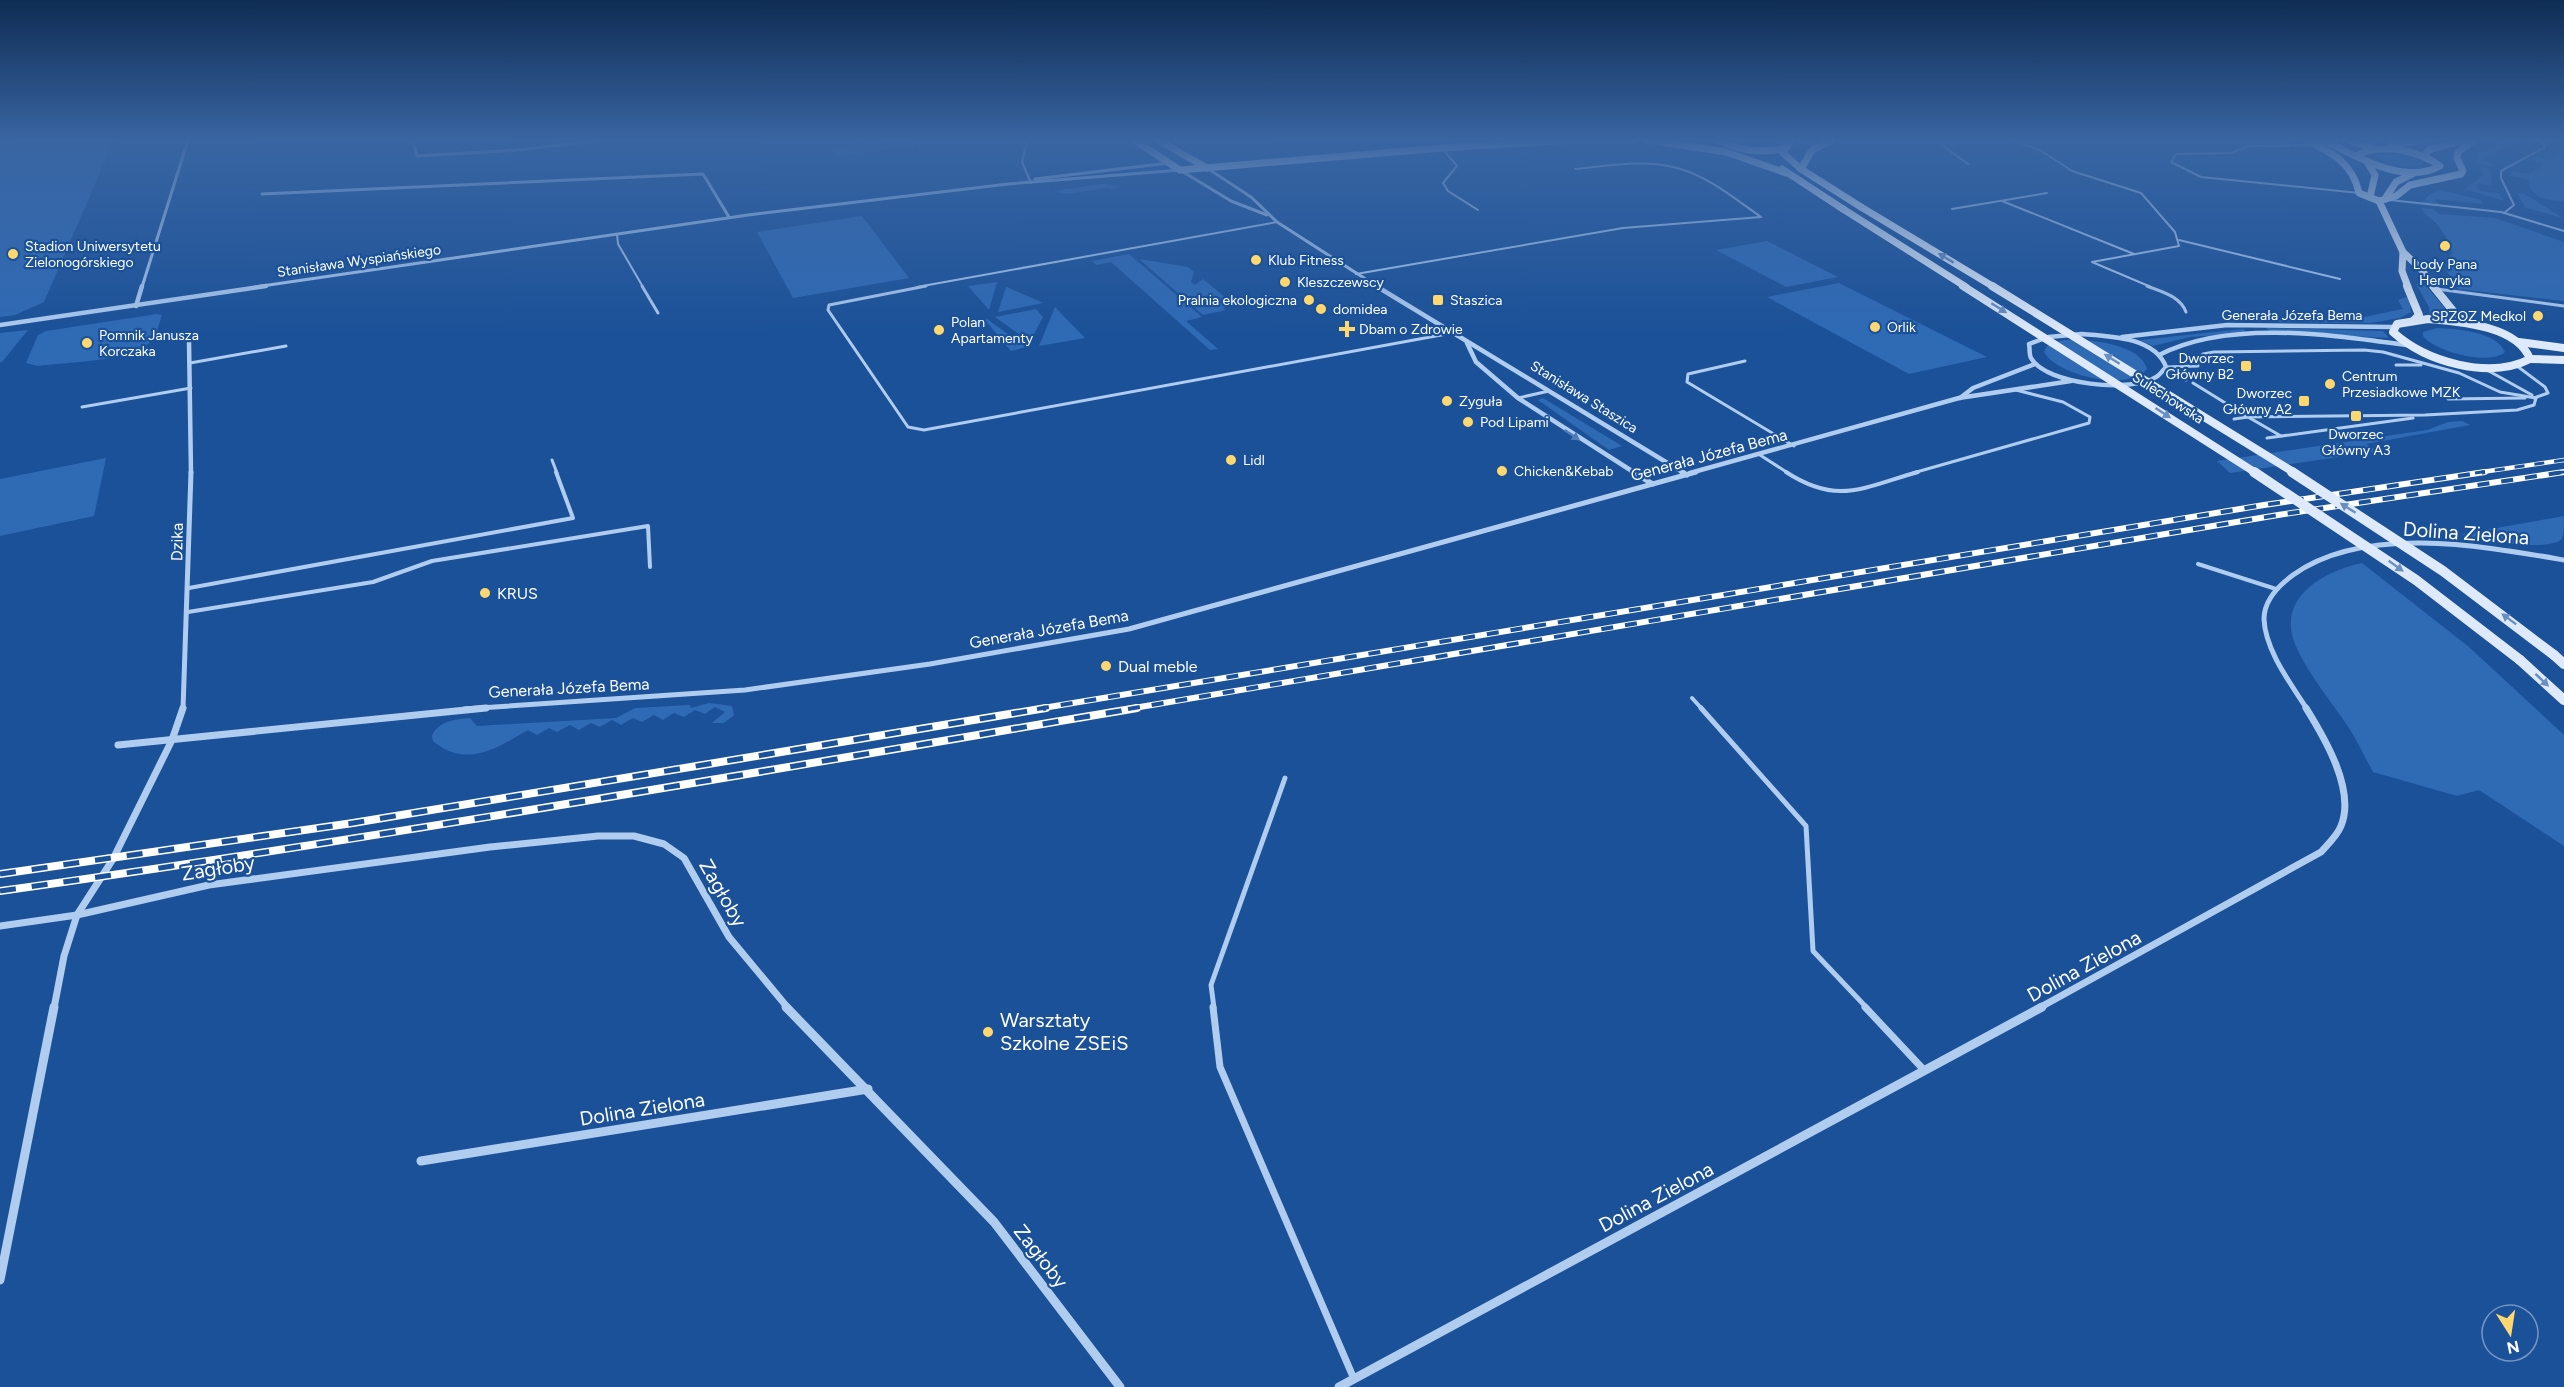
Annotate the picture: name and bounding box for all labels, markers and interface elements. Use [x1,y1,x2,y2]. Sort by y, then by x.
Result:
place label: Stadion Uniwersytetu Zielonogórskiego [25,238,161,271]
marker: Lody Pana Henryka [2438,239,2452,253]
street label: Stanisława Wyspiańskiego [276,241,442,281]
marker: Stadion Uniwersytetu Zielonogórskiego [6,247,20,261]
place label: Klub Fitness [1268,252,1344,269]
marker: Klub Fitness [1249,253,1263,267]
one-way arrow [1937,253,1954,263]
place label: Lody Pana Henryka [2413,256,2477,289]
place label: Kleszczewscy [1297,274,1384,291]
marker: Kleszczewscy [1278,275,1292,289]
place label: Pralnia ekologiczna [1178,292,1297,309]
place label: Staszica [1450,292,1502,309]
marker: Pralnia ekologiczna [1302,293,1316,307]
marker: Staszica [1431,293,1445,307]
place label: domidea [1333,301,1387,318]
marker: domidea [1314,302,1328,316]
one-way arrow [1991,302,2007,313]
street label: Generała Józefa Bema [2222,307,2362,324]
place label: SPZOZ Medkol [2431,308,2526,325]
marker: SPZOZ Medkol [2531,309,2545,323]
place label: Polan Apartamenty [951,314,1034,347]
place label: Orlik [1887,319,1916,336]
marker: Orlik [1868,320,1882,334]
place label: Dbam o Zdrowie [1359,321,1463,338]
marker: Dbam o Zdrowie [1340,322,1354,336]
marker: Polan Apartamenty [932,323,946,337]
place label: Pomnik Janusza Korczaka [99,327,199,360]
marker: Pomnik Janusza Korczaka [80,336,94,350]
place label: Dworzec Główny B2 [2166,350,2234,383]
one-way arrow [2104,354,2120,365]
street label: Stanisława Staszica [1527,357,1641,437]
marker: Dworzec Główny B2 [2239,359,2253,373]
place label: Centrum Przesiadkowe MZK [2342,368,2461,401]
street label: Sulechowska [2129,369,2207,427]
marker: Centrum Przesiadkowe MZK [2323,377,2337,391]
place label: Dworzec Główny A2 [2223,385,2292,418]
place label: Zyguła [1459,393,1502,410]
marker: Zyguła [1440,394,1454,408]
marker: Dworzec Główny A2 [2297,394,2311,408]
one-way arrow [2155,407,2171,418]
marker: Dworzec Główny A3 [2349,409,2363,423]
place label: Pod Lipami [1480,414,1549,431]
marker: Pod Lipami [1461,415,1475,429]
street label: Generała Józefa Bema [1629,425,1789,485]
place label: Dworzec Główny A3 [2321,426,2391,459]
one-way arrow [1564,429,1580,441]
place label: Lidl [1243,452,1265,469]
marker: Lidl [1224,453,1238,467]
place label: Chicken&Kebab [1514,463,1613,480]
marker: Chicken&Kebab [1495,464,1509,478]
one-way arrow [2340,502,2357,513]
street label: Dolina Zielona [2402,517,2530,549]
street label: Dzika [167,523,187,561]
one-way arrow [2388,560,2404,572]
place label: KRUS [497,584,538,603]
marker: KRUS [478,586,492,600]
street label: Generała Józefa Bema [968,606,1130,652]
one-way arrow [2501,613,2517,625]
place label: Dual meble [1118,657,1198,676]
marker: Dual meble [1099,659,1113,673]
one-way arrow [2535,673,2549,687]
street label: Generała Józefa Bema [488,674,650,702]
street label: Zagłoby [180,850,257,886]
street label: Zagłoby [694,855,752,931]
street label: Dolina Zielona [2023,925,2145,1007]
place label: Warsztaty Szkolne ZSEiS [1000,1008,1128,1055]
marker: Warsztaty Szkolne ZSEiS [981,1025,995,1039]
street label: Dolina Zielona [578,1087,706,1131]
street label: Dolina Zielona [1595,1157,1717,1237]
street label: Zagłoby [1009,1219,1074,1293]
north arrow [2480,1303,2540,1363]
text: N [2505,1337,2521,1358]

